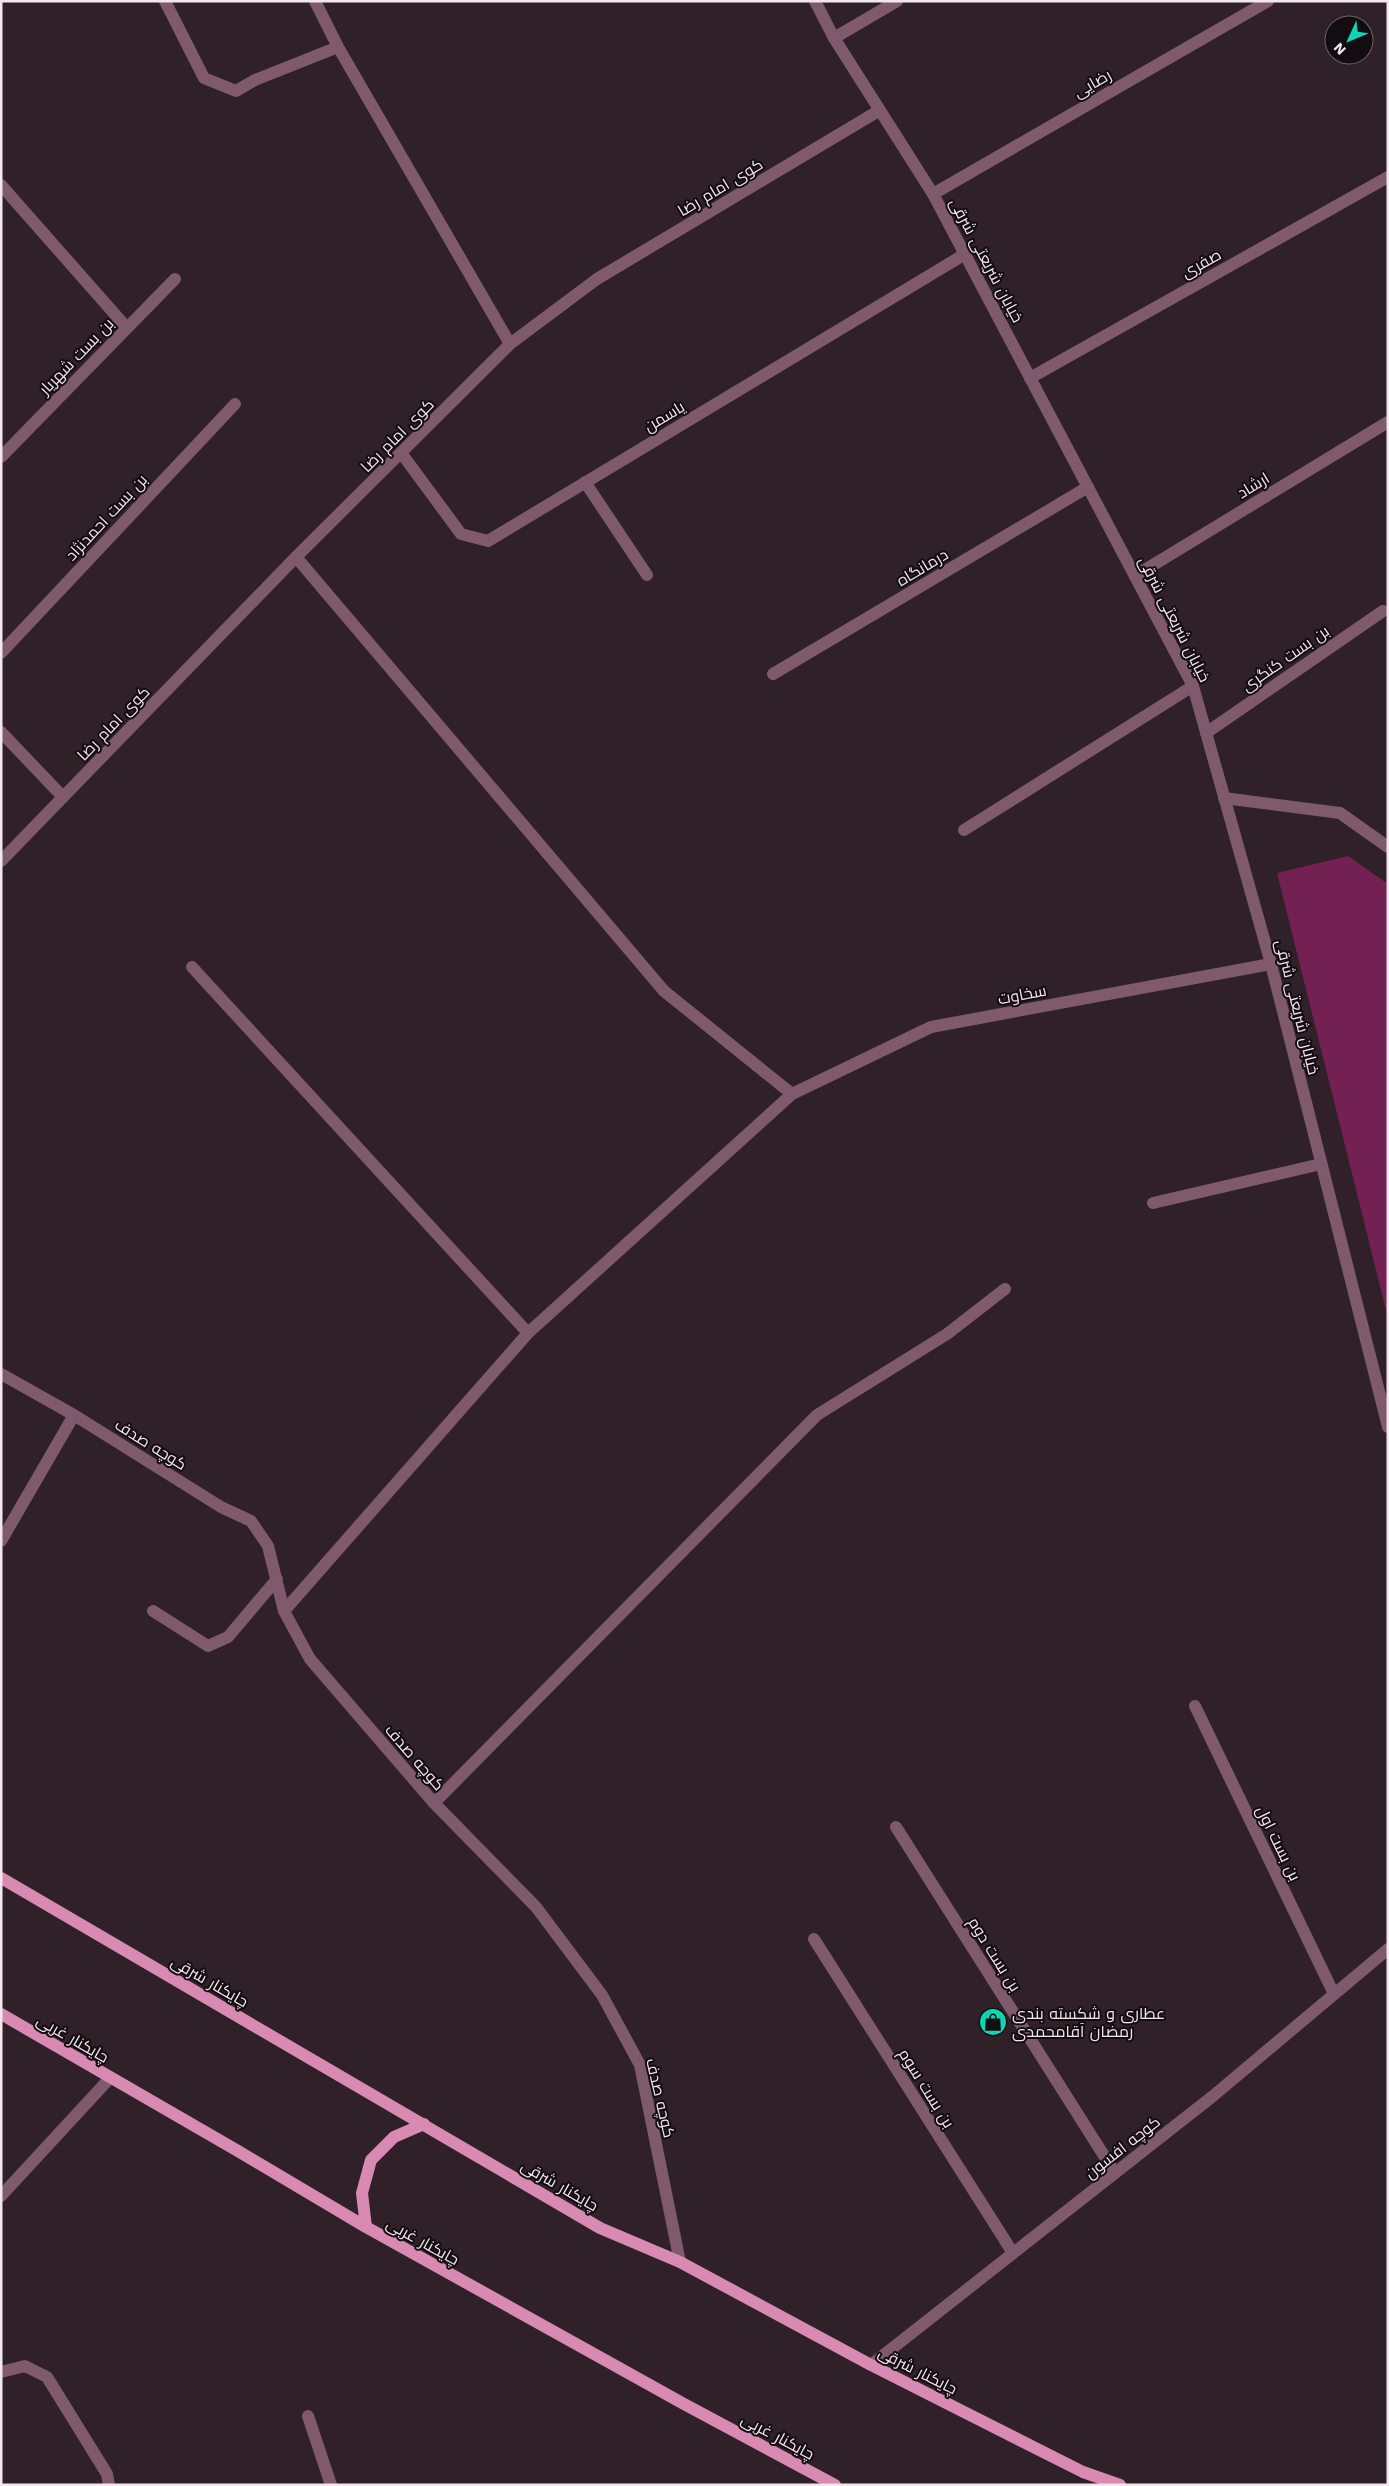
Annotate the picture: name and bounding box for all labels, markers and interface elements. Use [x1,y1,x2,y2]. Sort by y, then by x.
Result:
north arrow [1324,15,1374,65]
text: N [1330,40,1349,58]
street label: رضایی [1070,65,1115,103]
street label: کوی امام رضا [674,155,767,222]
street label: خیابان شریعتی شرقی [945,195,1027,326]
street label: صفری [1178,245,1225,283]
street label: بن بست شهریار [34,314,118,400]
street label: کوی امام رضا [357,395,439,477]
street label: یاسمن [640,397,689,437]
street label: ارشاد [1234,468,1273,502]
street label: بن بست احمدنژاد [62,470,152,565]
street label: درمانگاه [893,545,951,590]
street label: خیابان شریعتی شرقی [1134,553,1214,686]
street label: بن بست کنگری [1238,621,1333,696]
street label: کوی امام رضا [73,682,155,766]
street label: خیابان شریعتی شرقی [1271,938,1323,1077]
street label: سخاوت [996,980,1048,1008]
street label: کوچه صدف [110,1415,190,1476]
street label: کوچه صدف [379,1721,448,1795]
street label: بن بست اول [1251,1803,1305,1884]
street label: بن بست دوم [963,1914,1025,1996]
street label: چایکنار شرقی [167,1952,252,2013]
place label: عطاری و شکسته بندی رمضان آقامحمدی [1012,2004,1165,2042]
shop icon: عطاری و شکسته بندی رمضان آقامحمدی [978,2007,1008,2037]
street label: چایکنار غربی [32,2010,112,2068]
street label: بن بست سوم [893,2045,958,2133]
street label: کوچه صدف [640,2056,679,2140]
street label: كوچه افسون [1081,2112,1165,2184]
street label: چایکنار شرقی [517,2156,602,2217]
street label: چایکنار غربی [382,2214,462,2271]
street label: چایکنار شرقی [874,2342,960,2400]
street label: چایکنار غربی [737,2409,818,2465]

